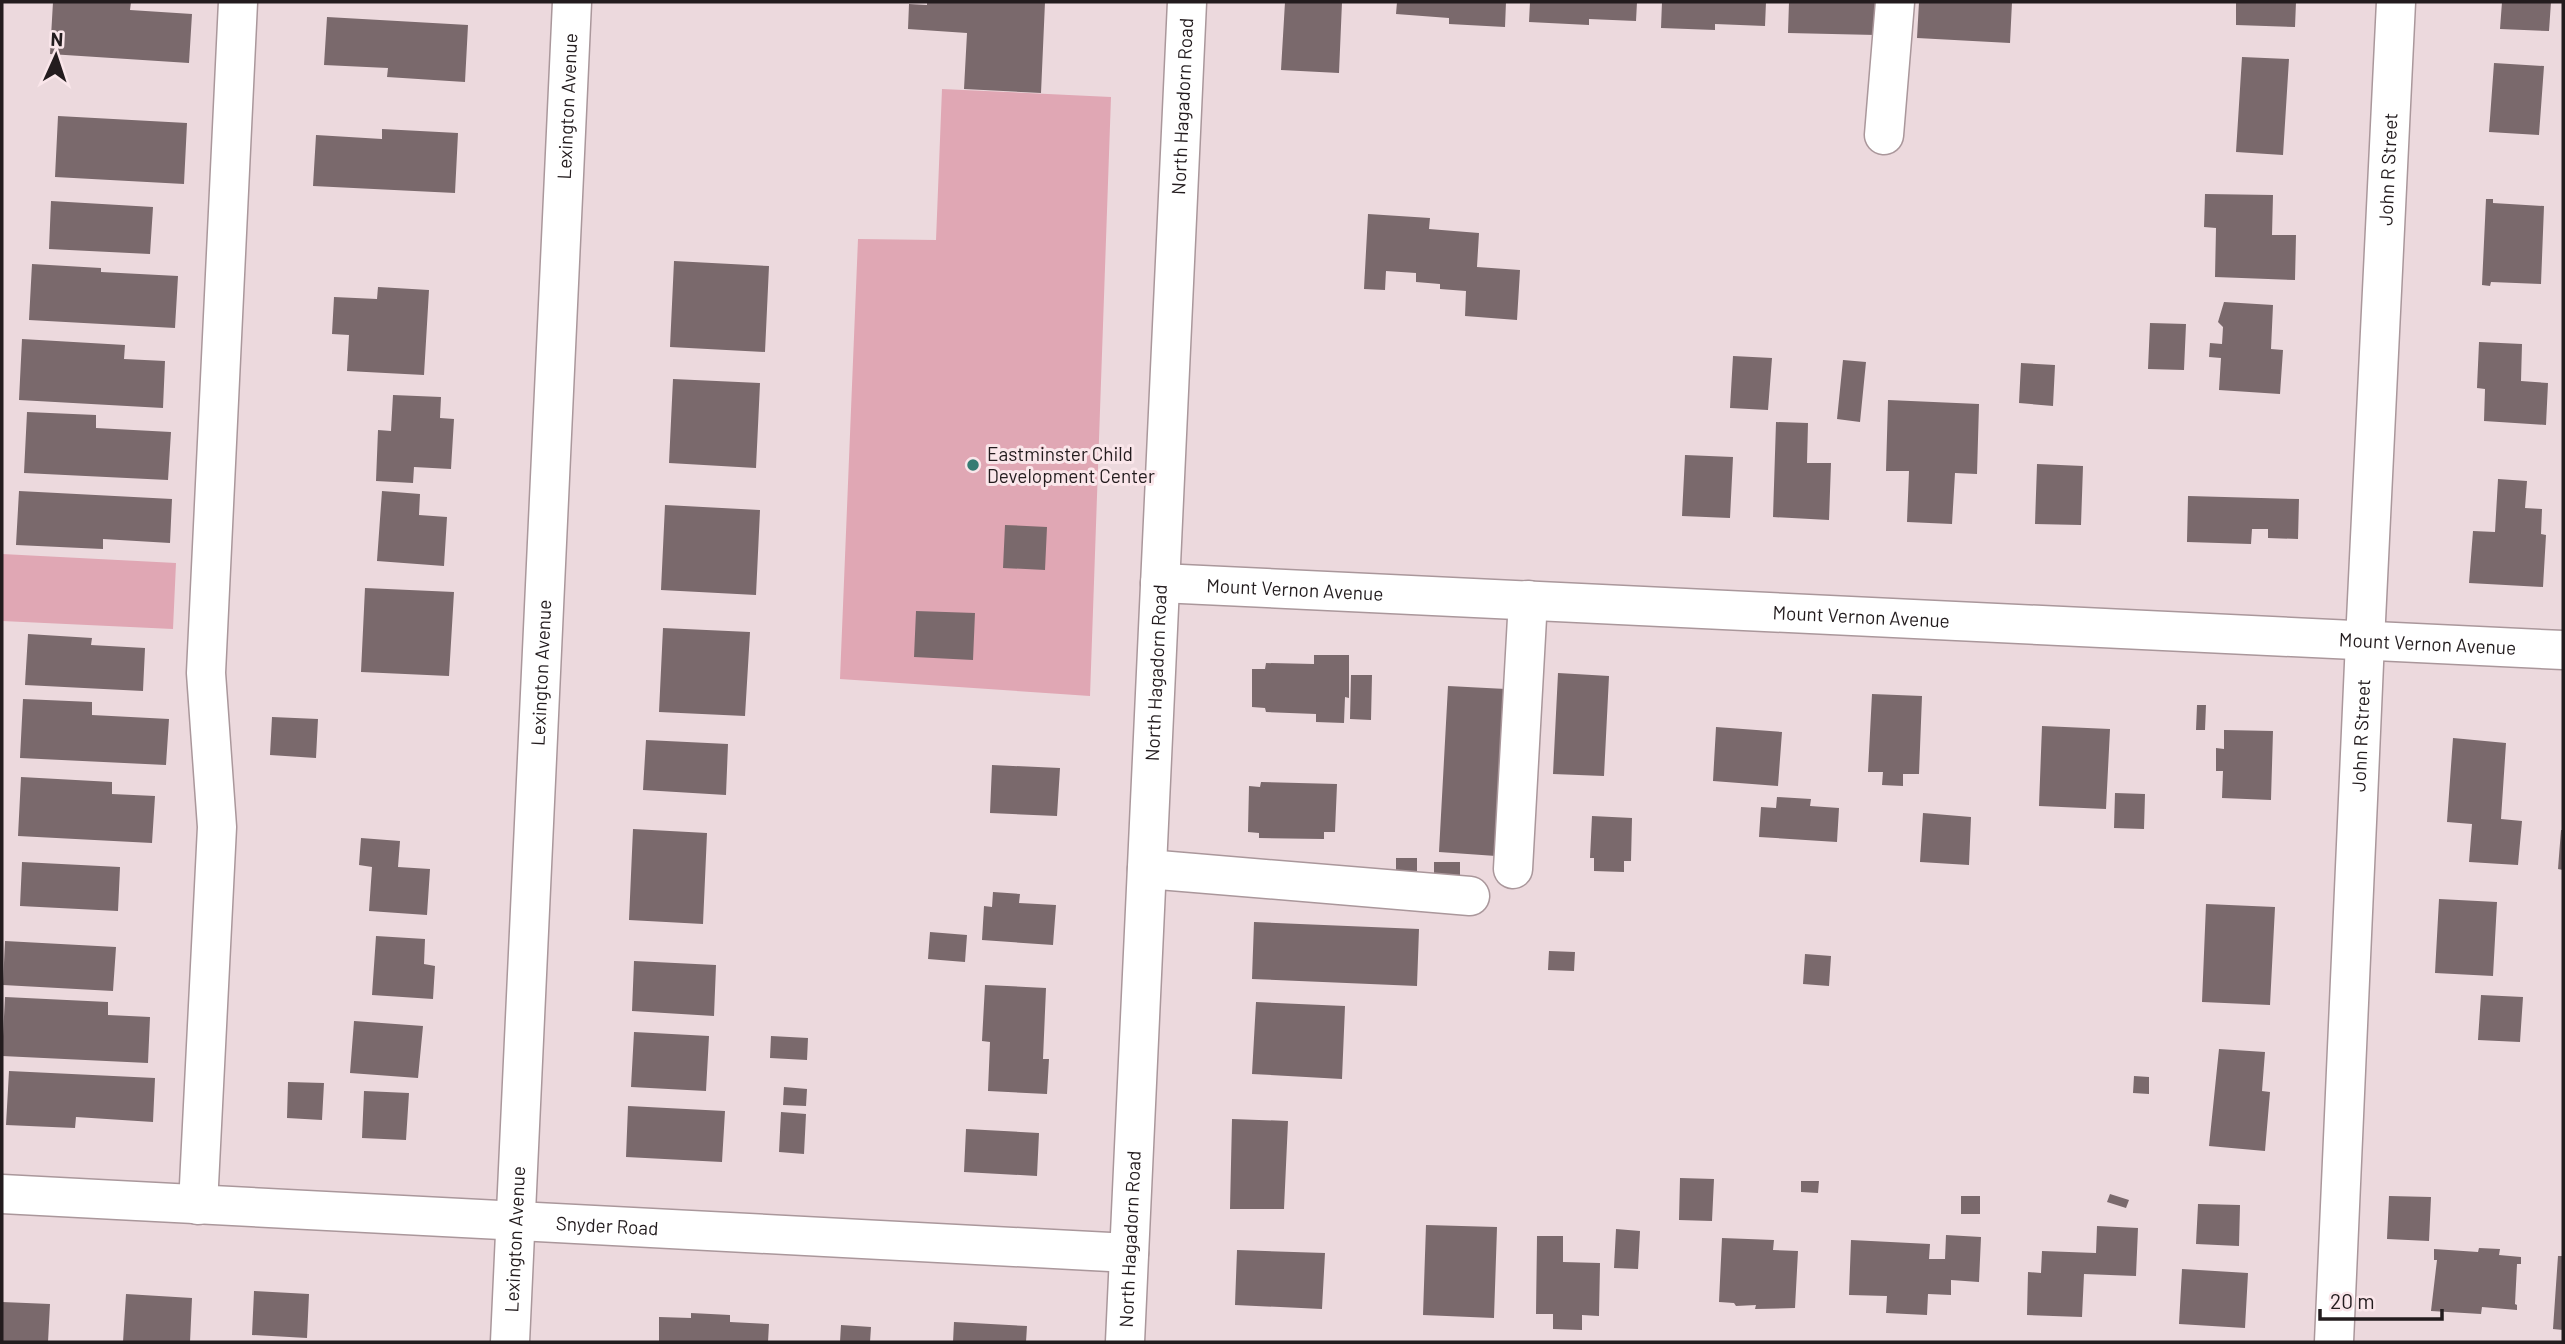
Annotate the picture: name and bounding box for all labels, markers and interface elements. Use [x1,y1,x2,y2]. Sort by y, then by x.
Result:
street label: North Hagadorn Road [1166,17,1197,195]
north arrow [21,21,91,91]
text: N [50,27,64,50]
street label: Lexington Avenue [552,33,582,180]
street label: John R Street [2373,112,2402,226]
place label: Eastminster Child Development Center [987,442,1155,487]
marker: Eastminster Child Development Center [965,457,981,473]
street label: Mount Vernon Avenue [1206,573,1384,605]
street label: North Hagadorn Road [1140,584,1171,762]
street label: Lexington Avenue [526,599,555,746]
street label: Mount Vernon Avenue [1772,600,1950,632]
street label: Mount Vernon Avenue [2338,627,2517,659]
street label: John R Street [2346,679,2374,793]
street label: North Hagadorn Road [1114,1150,1145,1328]
street label: Lexington Avenue [499,1165,529,1313]
street label: Snyder Road [555,1211,659,1239]
scale bar [2320,1278,2442,1322]
text: 20 m [2330,1288,2375,1313]

